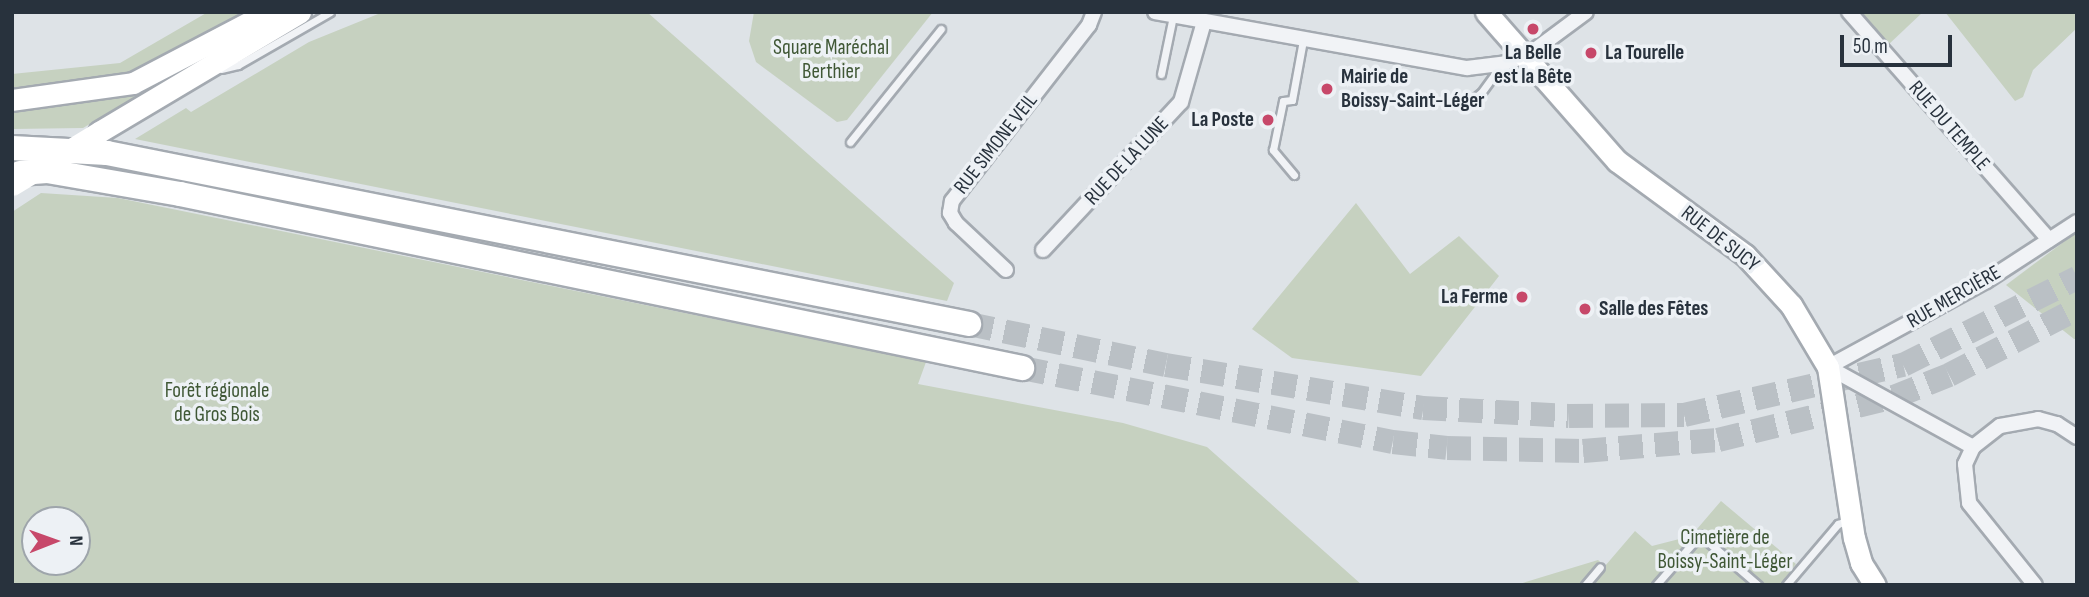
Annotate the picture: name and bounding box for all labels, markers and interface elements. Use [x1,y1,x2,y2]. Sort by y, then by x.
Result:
marker: La Belle est la Bête [1525,21,1541,37]
scale bar [1844,21,1956,65]
text: 50 m [1853,34,1888,59]
park label: Square Maréchal Berthier [773,35,889,85]
place label: La Belle est la Bête [1494,40,1572,90]
place label: La Tourelle [1605,40,1684,66]
marker: La Tourelle [1583,45,1599,61]
place label: Mairie de Boissy-Saint-Léger [1341,64,1485,114]
street label: RUE DU TEMPLE [1903,76,1995,176]
marker: Mairie de Boissy-Saint-Léger [1319,81,1335,97]
street label: RUE SIMONE VEIL [949,89,1043,199]
place label: La Poste [1191,107,1254,133]
street label: RUE DE LA LUNE [1080,112,1174,210]
marker: La Poste [1260,112,1276,128]
street label: RUE DE SUCY [1676,201,1764,277]
street label: RUE MERCIÈRE [1903,260,2005,334]
place label: La Ferme [1441,284,1508,310]
marker: La Ferme [1514,289,1530,305]
place label: Salle des Fêtes [1599,296,1708,322]
marker: Salle des Fêtes [1577,301,1593,317]
park label: Forêt régionale de Gros Bois [165,378,269,428]
north arrow [21,506,91,576]
park label: Cimetière de Boissy-Saint-Léger [1657,525,1793,575]
text: N [64,535,87,546]

